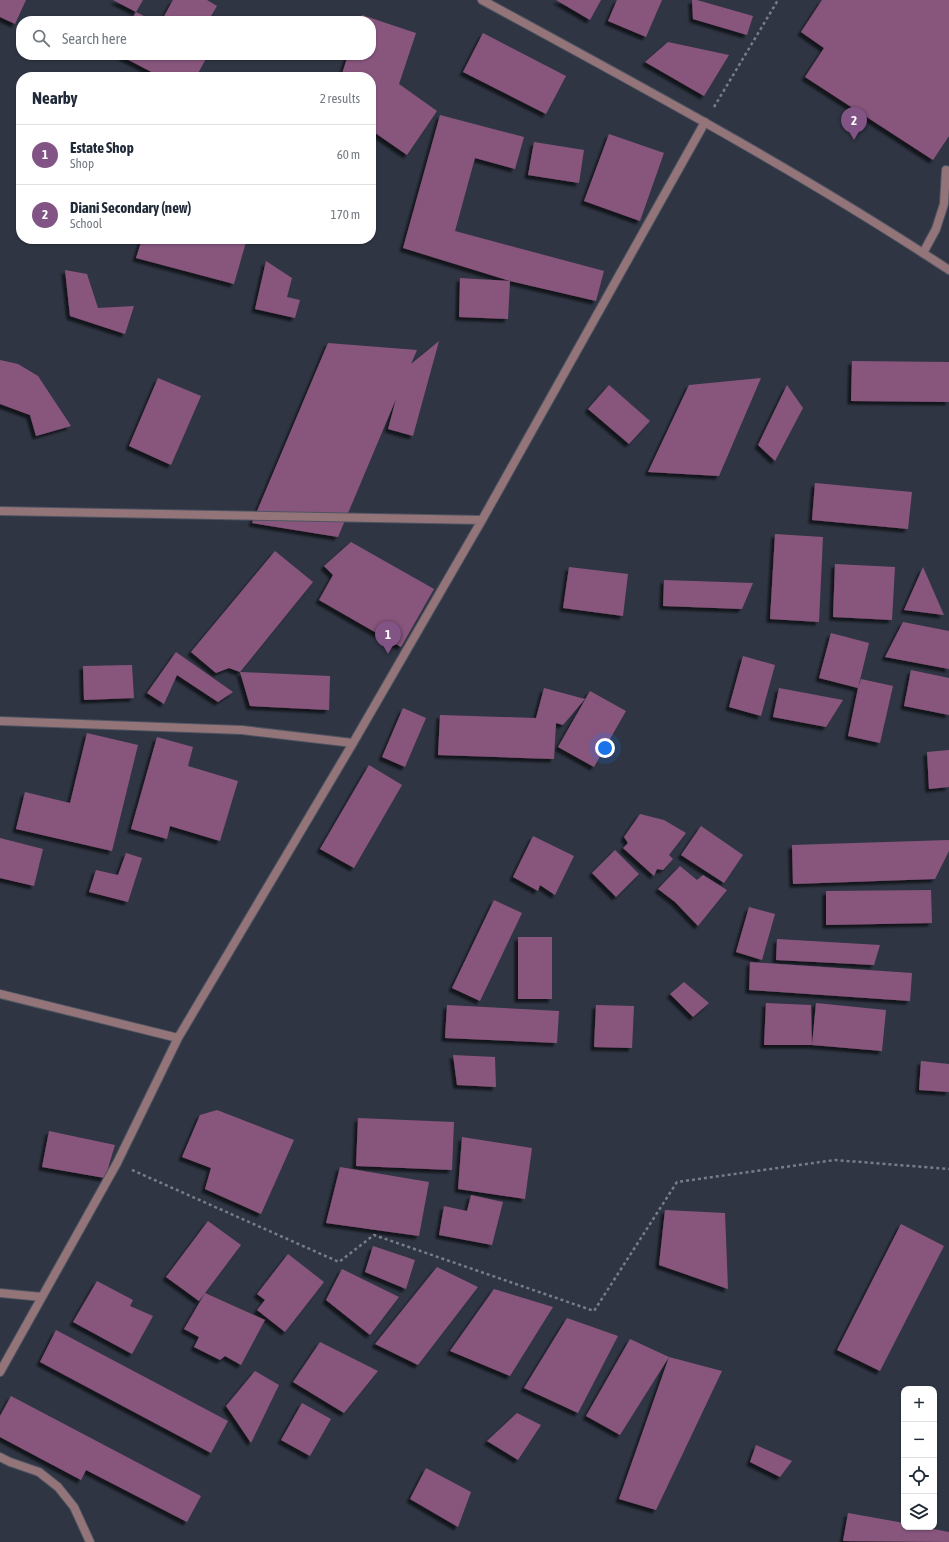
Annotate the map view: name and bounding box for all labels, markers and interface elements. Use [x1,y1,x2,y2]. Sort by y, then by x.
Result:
search box [16,16,376,60]
icon: search [30,27,52,49]
text: Search here [62,30,127,47]
text: Nearby [32,88,78,108]
text: 2 results [320,91,360,106]
pin: 2 [841,107,867,140]
text: Estate Shop [70,139,134,156]
text: 1 [42,147,48,162]
text: 60 m [337,147,360,162]
text: Shop [70,156,94,171]
text: Diani Secondary (new) [70,199,191,216]
text: 2 [42,207,48,222]
text: 170 m [331,207,360,222]
text: School [70,216,102,231]
pin: 1 [375,621,401,654]
your location [595,738,615,758]
map controls [901,1386,937,1530]
button: + [901,1386,937,1422]
button: − [901,1422,937,1458]
button: locate [901,1458,937,1494]
button: layers [901,1494,937,1530]

